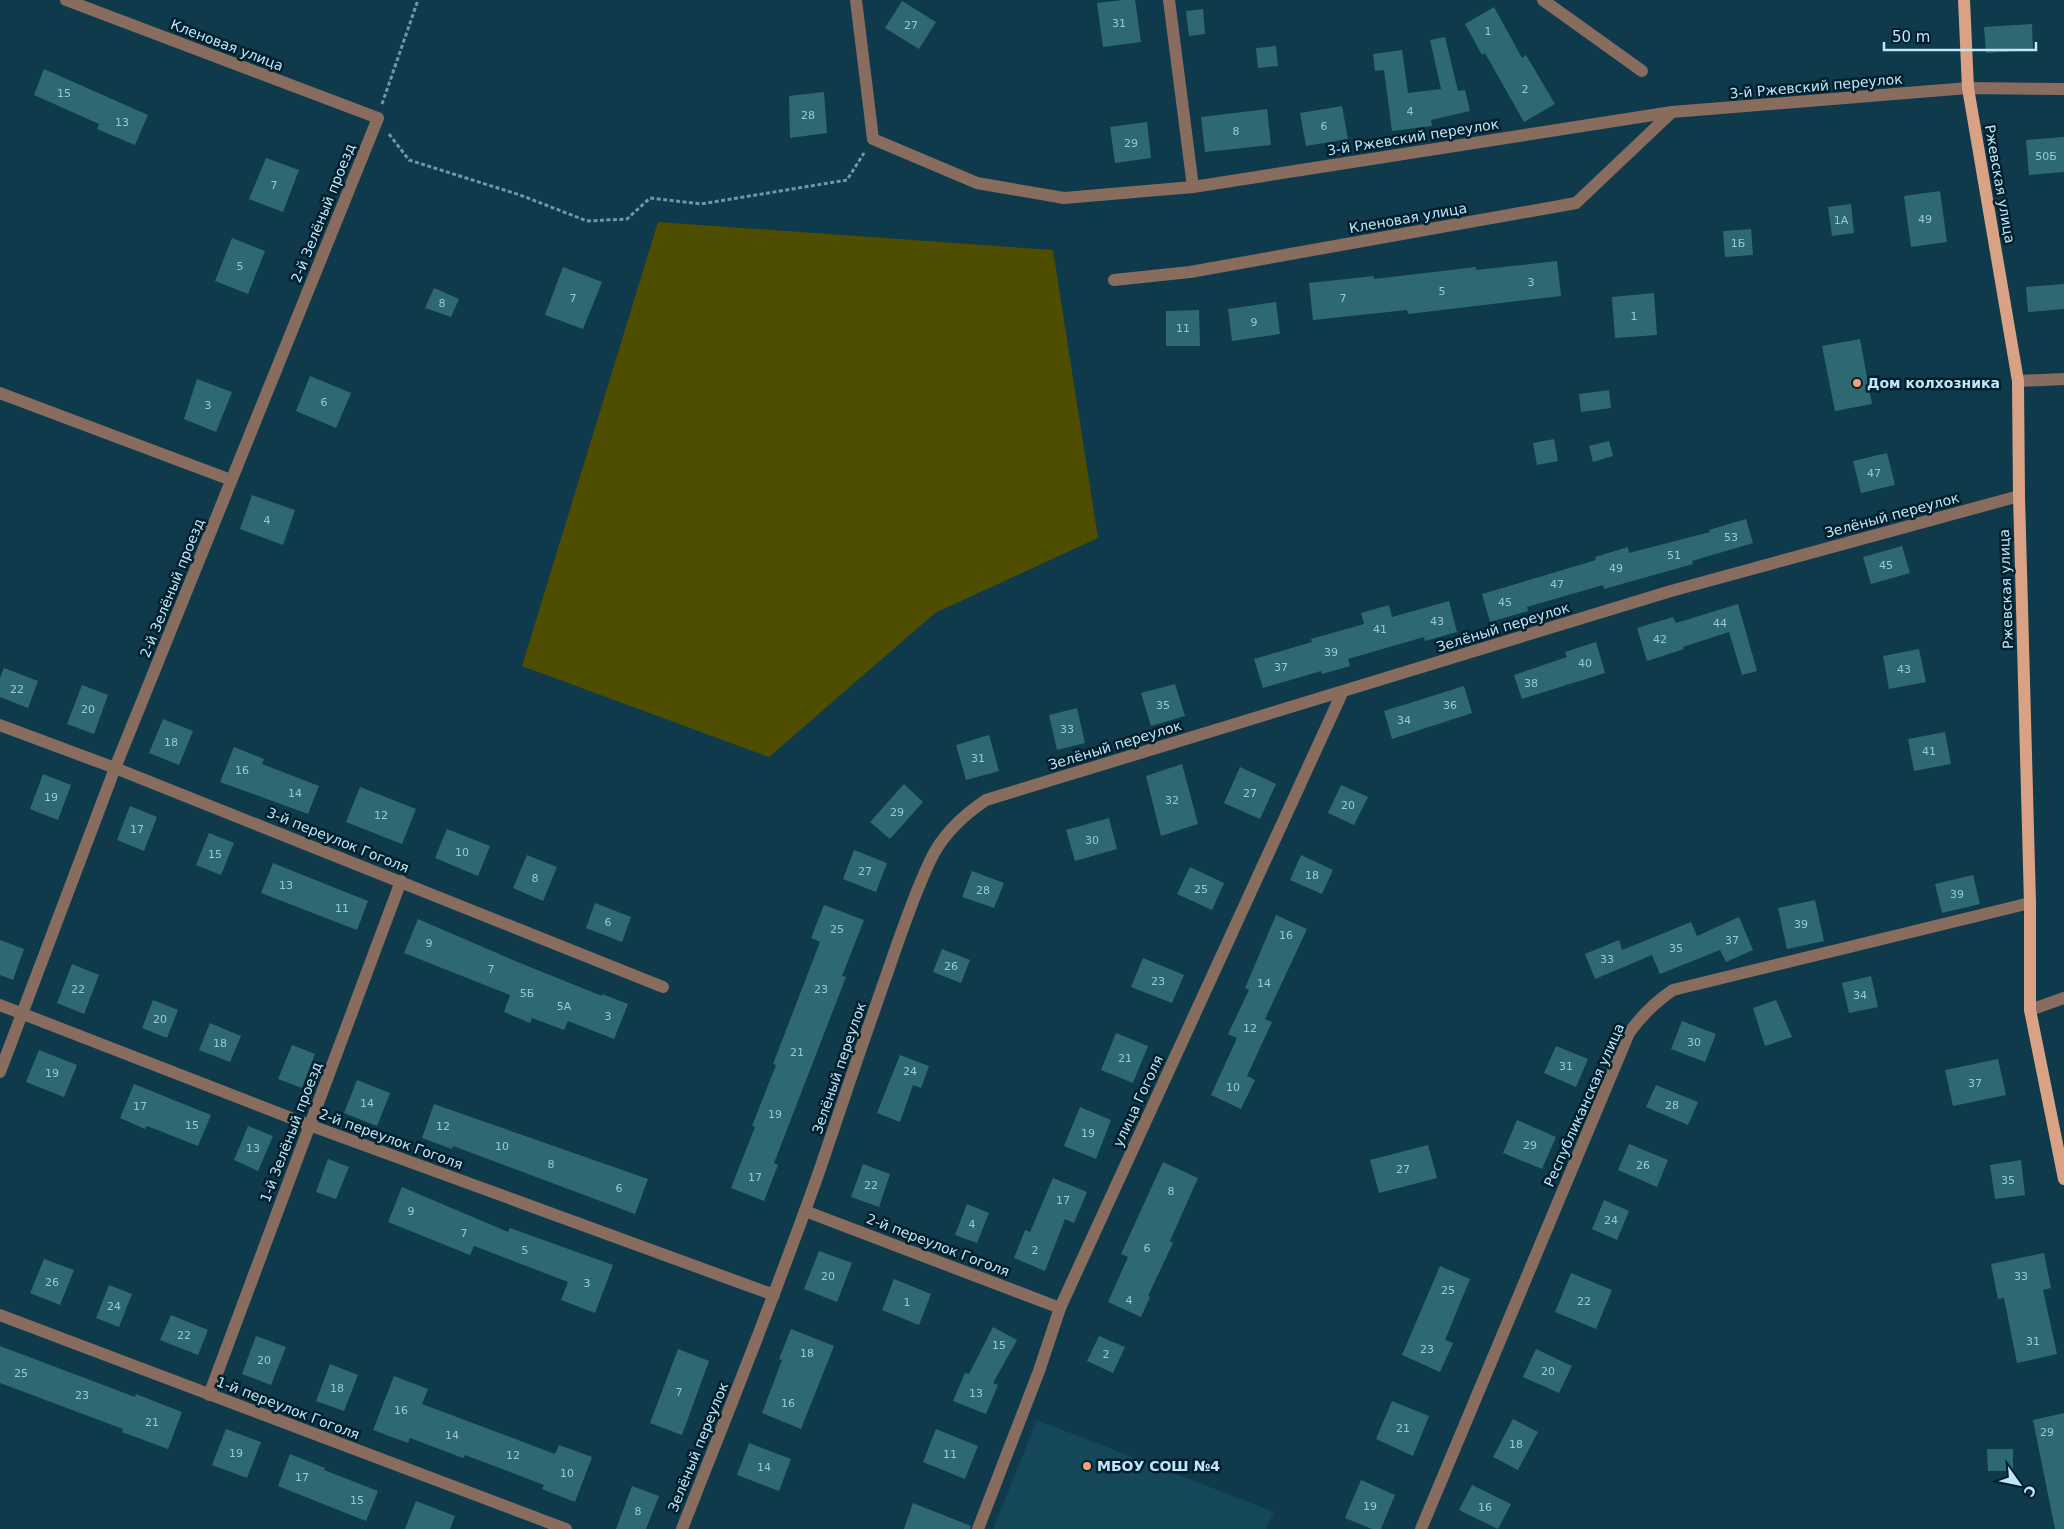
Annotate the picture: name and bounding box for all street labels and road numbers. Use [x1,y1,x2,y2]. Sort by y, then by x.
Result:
street label: Кленовая улица [168,16,286,74]
street label: 3-й Ржевский переулок [1729,70,1903,102]
street label: 3-й Ржевский переулок [1326,116,1500,158]
street label: Ржевская улица [1982,124,2018,244]
street label: 2-й Зелёный проезд [288,141,358,285]
street label: Кленовая улица [1348,200,1468,236]
street label: Зелёный переулок [1823,489,1961,541]
street label: 2-й Зелёный проезд [137,516,207,660]
street label: Ржевская улица [1996,529,2016,649]
street label: Зелёный переулок [1434,599,1572,655]
street label: Зелёный переулок [1046,717,1184,773]
street label: 3-й переулок Гоголя [265,804,411,876]
street label: Зелёный переулок [809,1000,869,1136]
street label: Республиканская улица [1541,1021,1627,1189]
street label: улица Гоголя [1110,1053,1166,1149]
street label: 1-й Зелёный проезд [257,1060,325,1204]
street label: 2-й переулок Гоголя [317,1106,465,1172]
street label: 2-й переулок Гоголя [864,1210,1012,1280]
street label: 1-й переулок Гоголя [214,1373,362,1443]
street label: Зелёный переулок [665,1380,731,1514]

